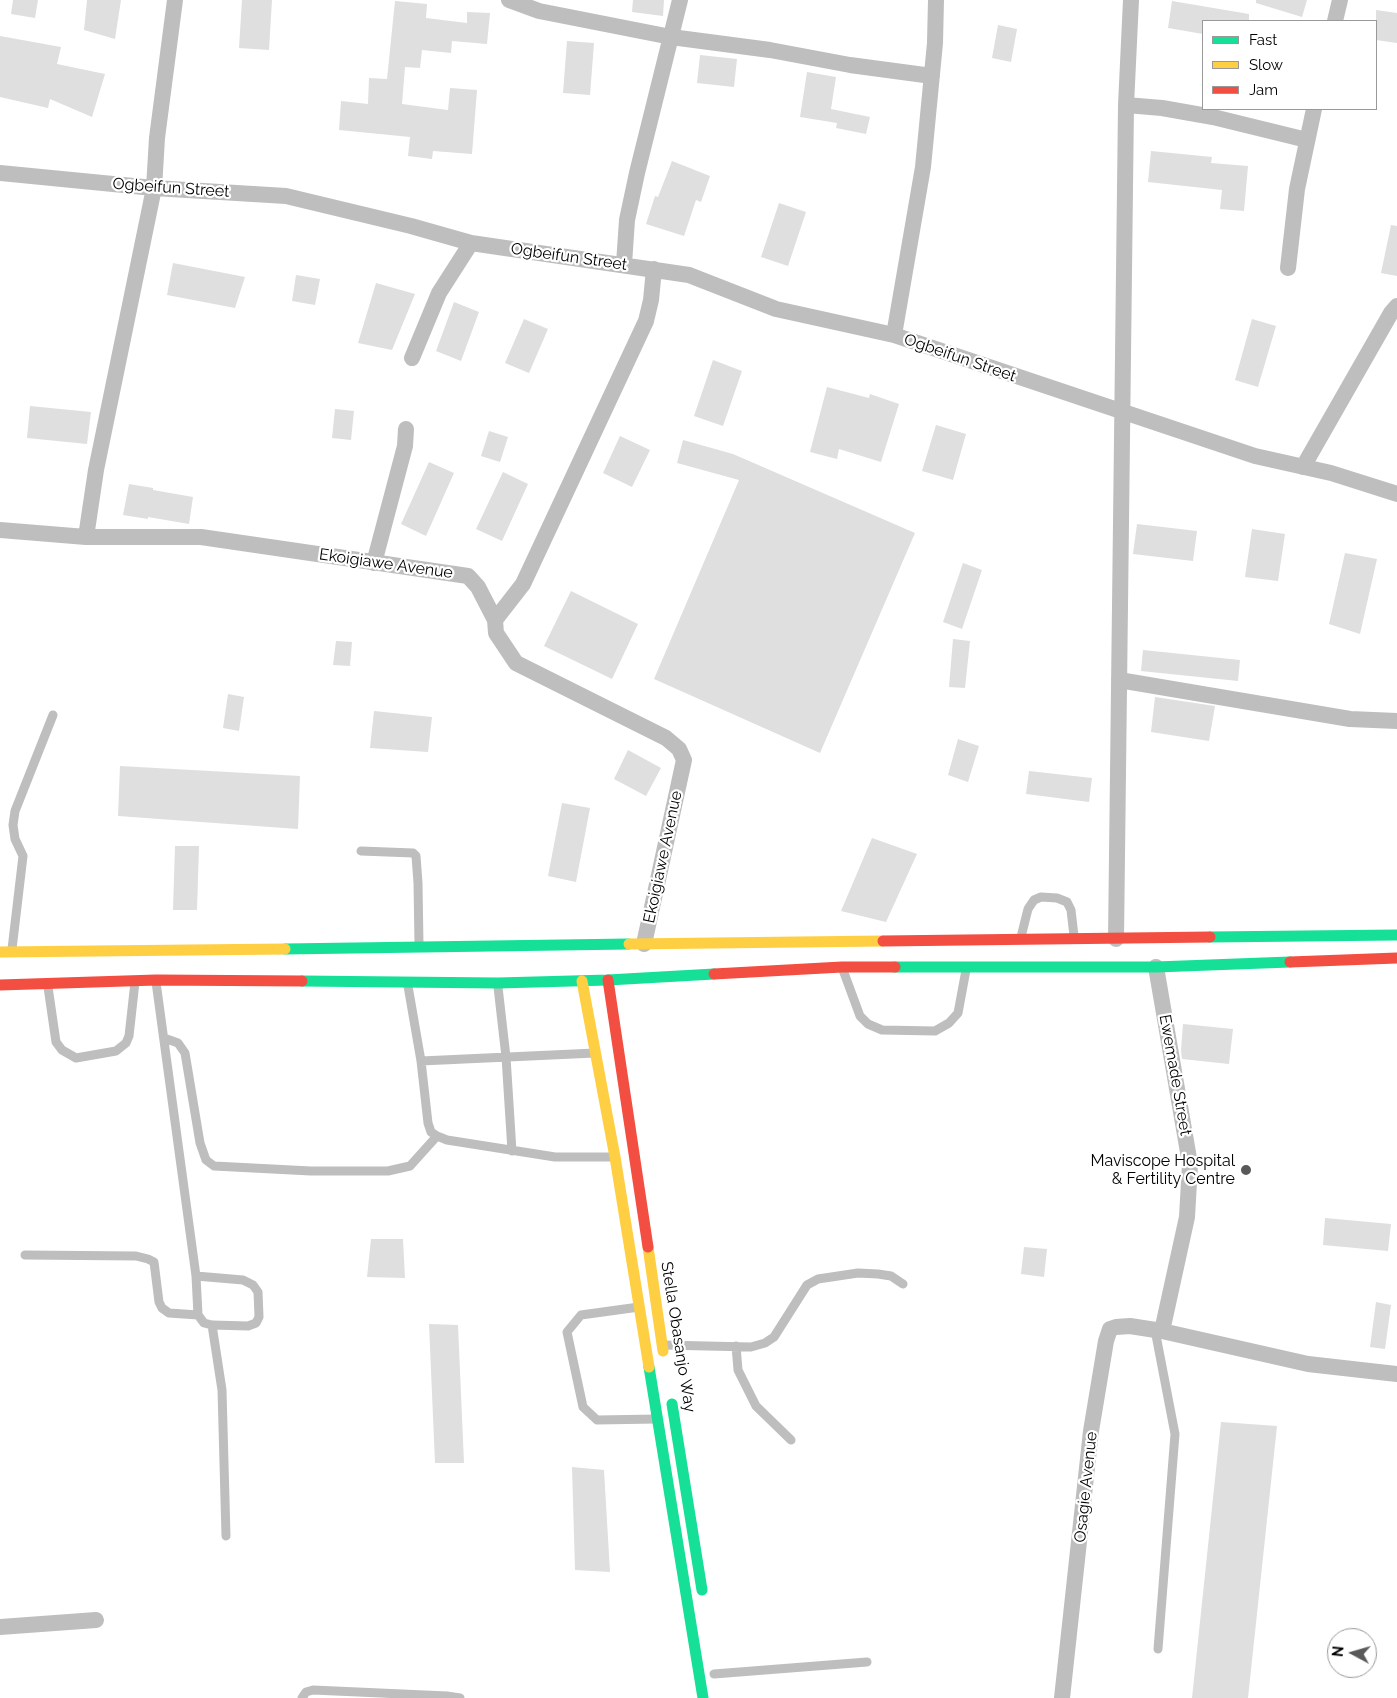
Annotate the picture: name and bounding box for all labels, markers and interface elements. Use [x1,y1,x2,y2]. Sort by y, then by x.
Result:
legend [1202,20,1377,110]
text: Fast [1249,31,1277,49]
text: Slow [1249,56,1283,74]
text: Jam [1249,81,1278,99]
street label: Ogbeifun Street [112,174,230,202]
street label: Ogbeifun Street [510,239,628,275]
street label: Ogbeifun Street [901,330,1019,386]
street label: Ekoigiawe Avenue [318,545,454,583]
street label: Ekoigiawe Avenue [640,789,686,925]
street label: Ewemade Street [1155,1013,1195,1137]
place label: Maviscope Hospital & Fertility Centre [1091,1151,1235,1189]
marker: Maviscope Hospital & Fertility Centre [1239,1163,1253,1177]
street label: Stella Obasanjo Way [657,1260,699,1414]
street label: Osagie Avenue [1071,1431,1101,1543]
north arrow [1327,1628,1377,1678]
text: N [1330,1645,1347,1658]

